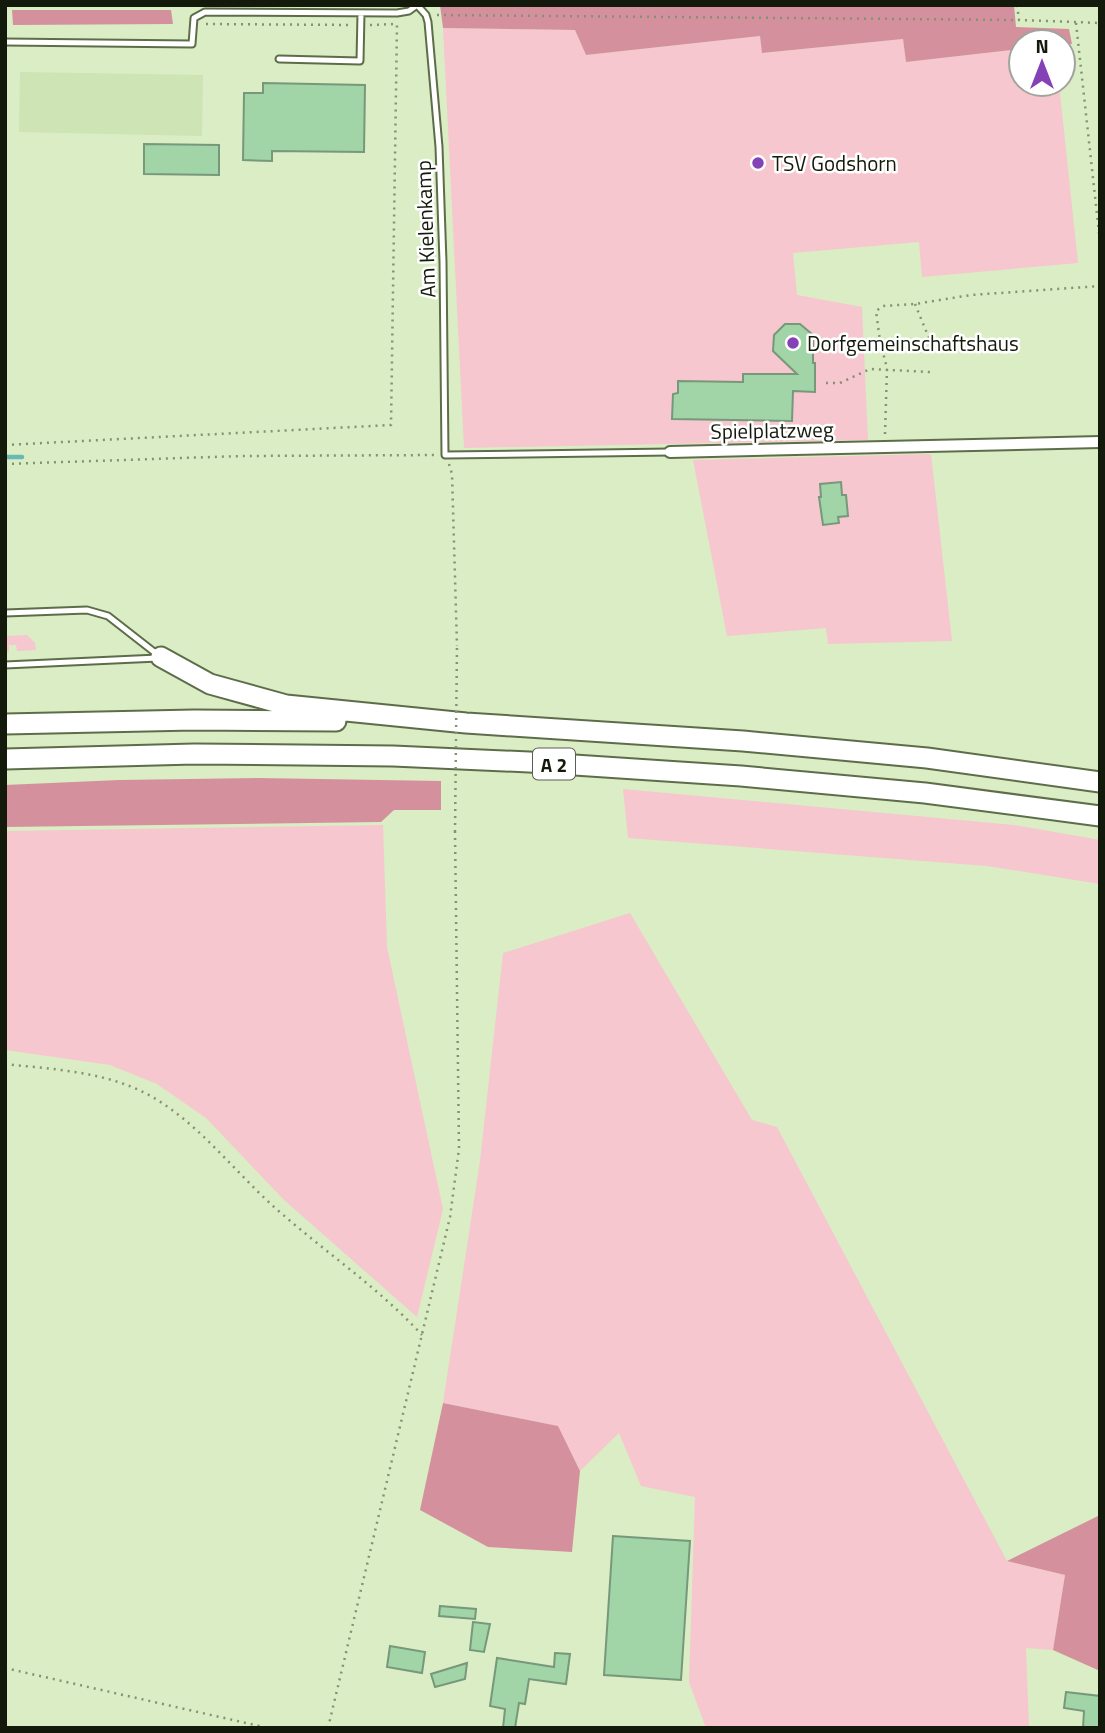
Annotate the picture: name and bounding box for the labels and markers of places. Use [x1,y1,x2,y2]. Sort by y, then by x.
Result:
place label: TSV Godshorn [772,147,897,179]
marker: TSV Godshorn [750,155,766,171]
place label: Dorfgemeinschaftshaus [807,327,1019,359]
marker: Dorfgemeinschaftshaus [785,335,801,351]

